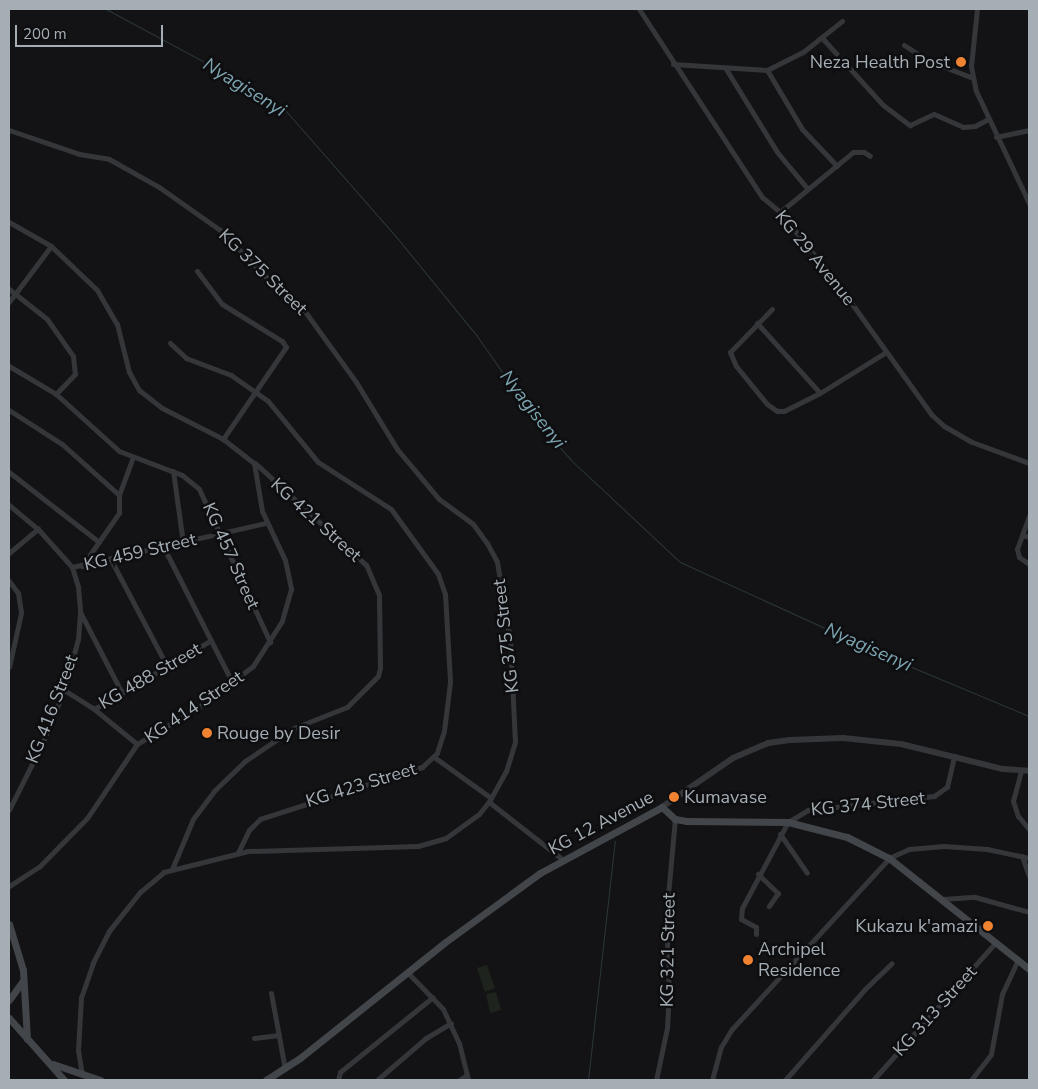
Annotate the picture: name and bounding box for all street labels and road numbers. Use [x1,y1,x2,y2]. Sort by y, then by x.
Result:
street label: KG 29 Avenue [770,206,860,310]
street label: KG 375 Street [214,224,312,320]
street label: KG 421 Street [266,474,366,566]
street label: KG 457 Street [198,499,264,613]
street label: KG 459 Street [82,529,198,575]
street label: KG 375 Street [488,578,524,694]
street label: KG 488 Street [95,638,205,714]
street label: KG 416 Street [21,652,83,766]
street label: KG 414 Street [140,666,248,748]
street label: KG 423 Street [303,758,419,812]
street label: KG 12 Avenue [545,786,657,860]
street label: KG 374 Street [810,787,926,821]
street label: KG 321 Street [656,893,680,1007]
street label: KG 313 Street [889,961,981,1061]

